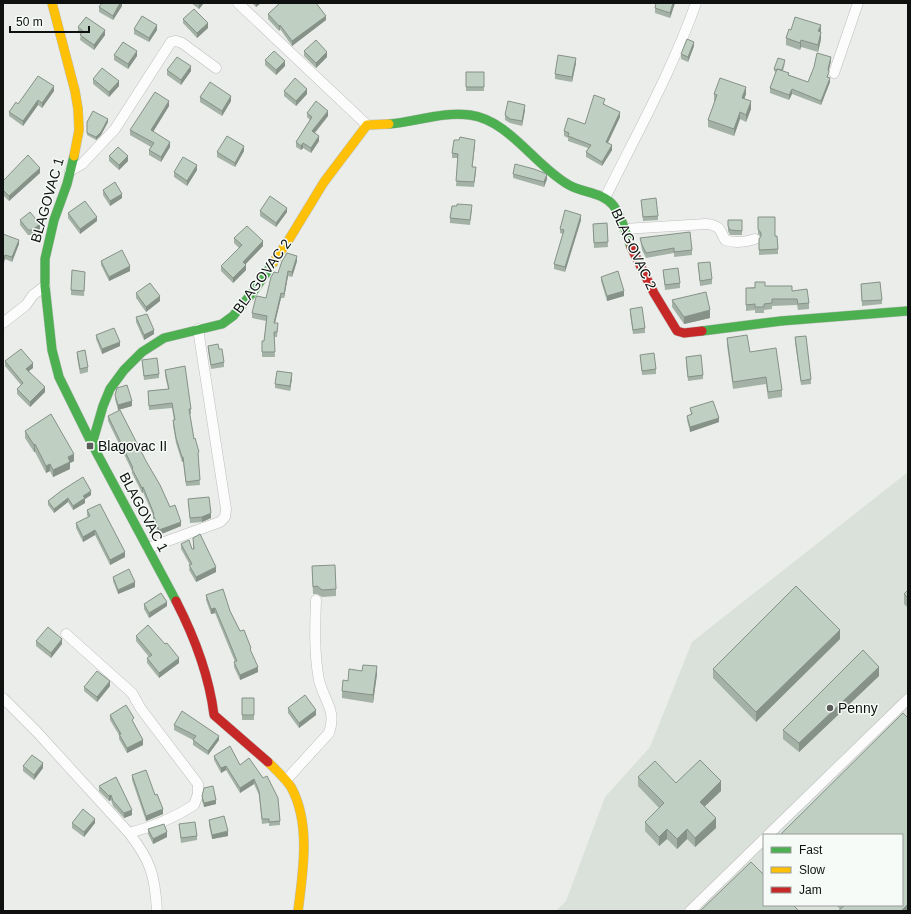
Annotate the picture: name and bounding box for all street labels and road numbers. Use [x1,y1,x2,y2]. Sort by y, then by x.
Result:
street label: BLAGOVAC 1 [27,155,67,244]
street label: BLAGOVAC 2 [608,206,660,292]
street label: BLAGOVAC 2 [230,236,294,316]
street label: BLAGOVAC 1 [116,470,172,555]

